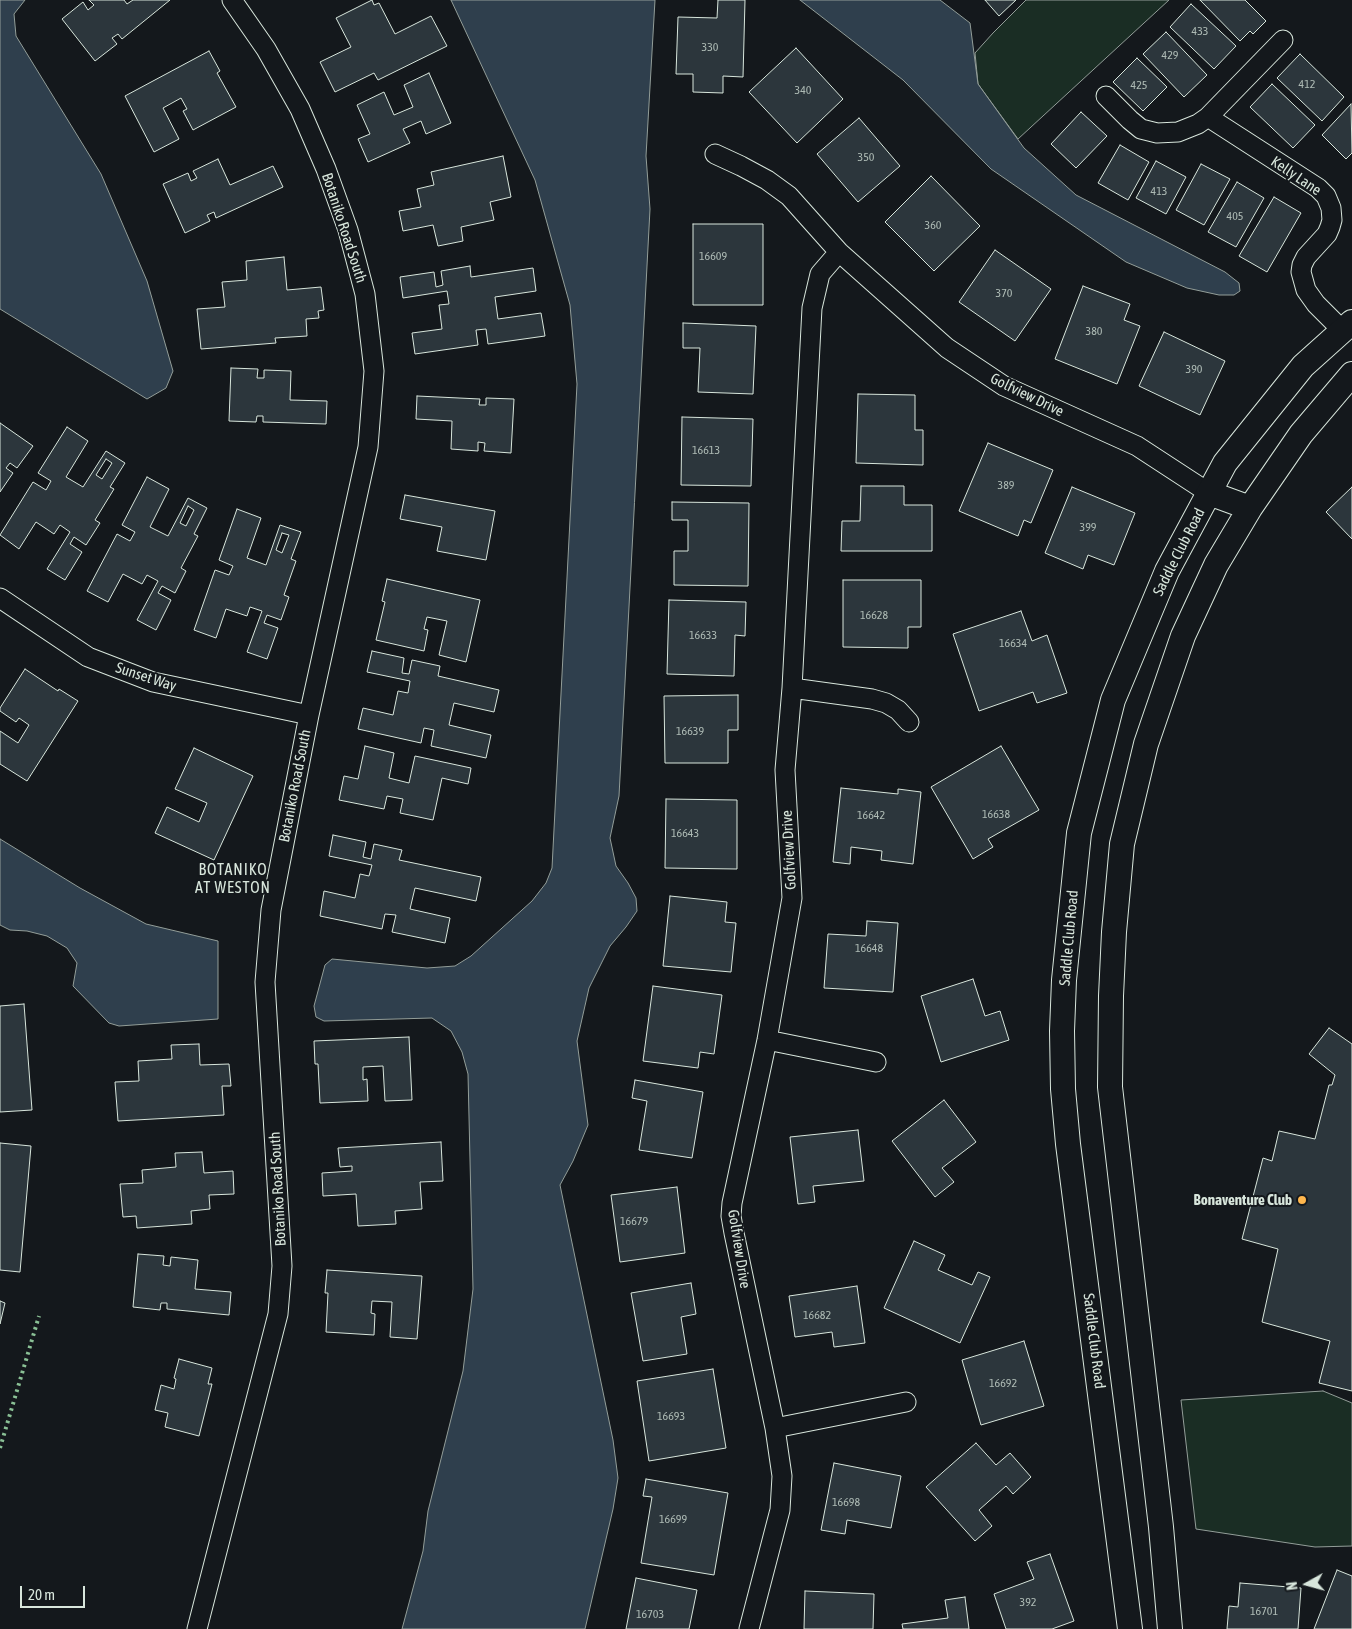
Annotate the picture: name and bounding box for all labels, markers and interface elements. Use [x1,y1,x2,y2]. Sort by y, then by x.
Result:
house number: 433 [1192,24,1208,38]
house number: 330 [702,40,718,54]
house number: 429 [1162,48,1178,62]
house number: 412 [1299,77,1315,91]
house number: 425 [1131,78,1147,92]
house number: 340 [795,83,811,97]
house number: 350 [858,150,874,164]
street label: Kelly Lane [1267,153,1325,199]
street label: Botaniko Road South [318,171,370,285]
house number: 413 [1151,184,1167,198]
house number: 405 [1227,209,1243,223]
house number: 360 [925,218,941,232]
house number: 16609 [699,249,727,263]
house number: 370 [996,286,1012,300]
house number: 380 [1086,324,1102,338]
house number: 390 [1186,362,1202,376]
street label: Golfview Drive [987,369,1067,421]
house number: 16613 [692,443,720,457]
house number: 389 [998,478,1014,492]
street label: Saddle Club Road [1149,505,1209,599]
house number: 399 [1080,520,1096,534]
house number: 16628 [860,608,888,622]
house number: 16633 [689,628,717,642]
house number: 16634 [999,636,1027,650]
street label: Sunset Way [113,659,179,695]
house number: 16639 [676,724,704,738]
street label: Botaniko Road South [275,728,315,844]
house number: 16638 [982,807,1010,821]
house number: 16642 [857,808,885,822]
street label: Golfview Drive [778,810,800,890]
house number: 16643 [671,826,699,840]
district label: BOTANIKO AT WESTON [194,860,272,898]
street label: Saddle Club Road [1056,889,1082,987]
house number: 16648 [855,941,883,955]
street label: Botaniko Road South [266,1131,290,1247]
place label: Bonaventure Club [1194,1191,1292,1209]
marker: Bonaventure Club [1296,1194,1308,1206]
street label: Golfview Drive [724,1208,754,1290]
house number: 16679 [620,1214,648,1228]
street label: Saddle Club Road [1079,1292,1109,1390]
house number: 16682 [803,1308,831,1322]
house number: 16692 [989,1376,1017,1390]
house number: 16693 [657,1409,685,1423]
house number: 16698 [832,1495,860,1509]
house number: 16699 [659,1512,687,1526]
north arrow [1282,1559,1332,1609]
scale bar [22,1576,88,1608]
text: N [1284,1581,1301,1591]
text: 20 m [28,1586,55,1603]
house number: 392 [1020,1595,1036,1609]
house number: 16701 [1250,1604,1278,1618]
house number: 16703 [636,1607,664,1621]

